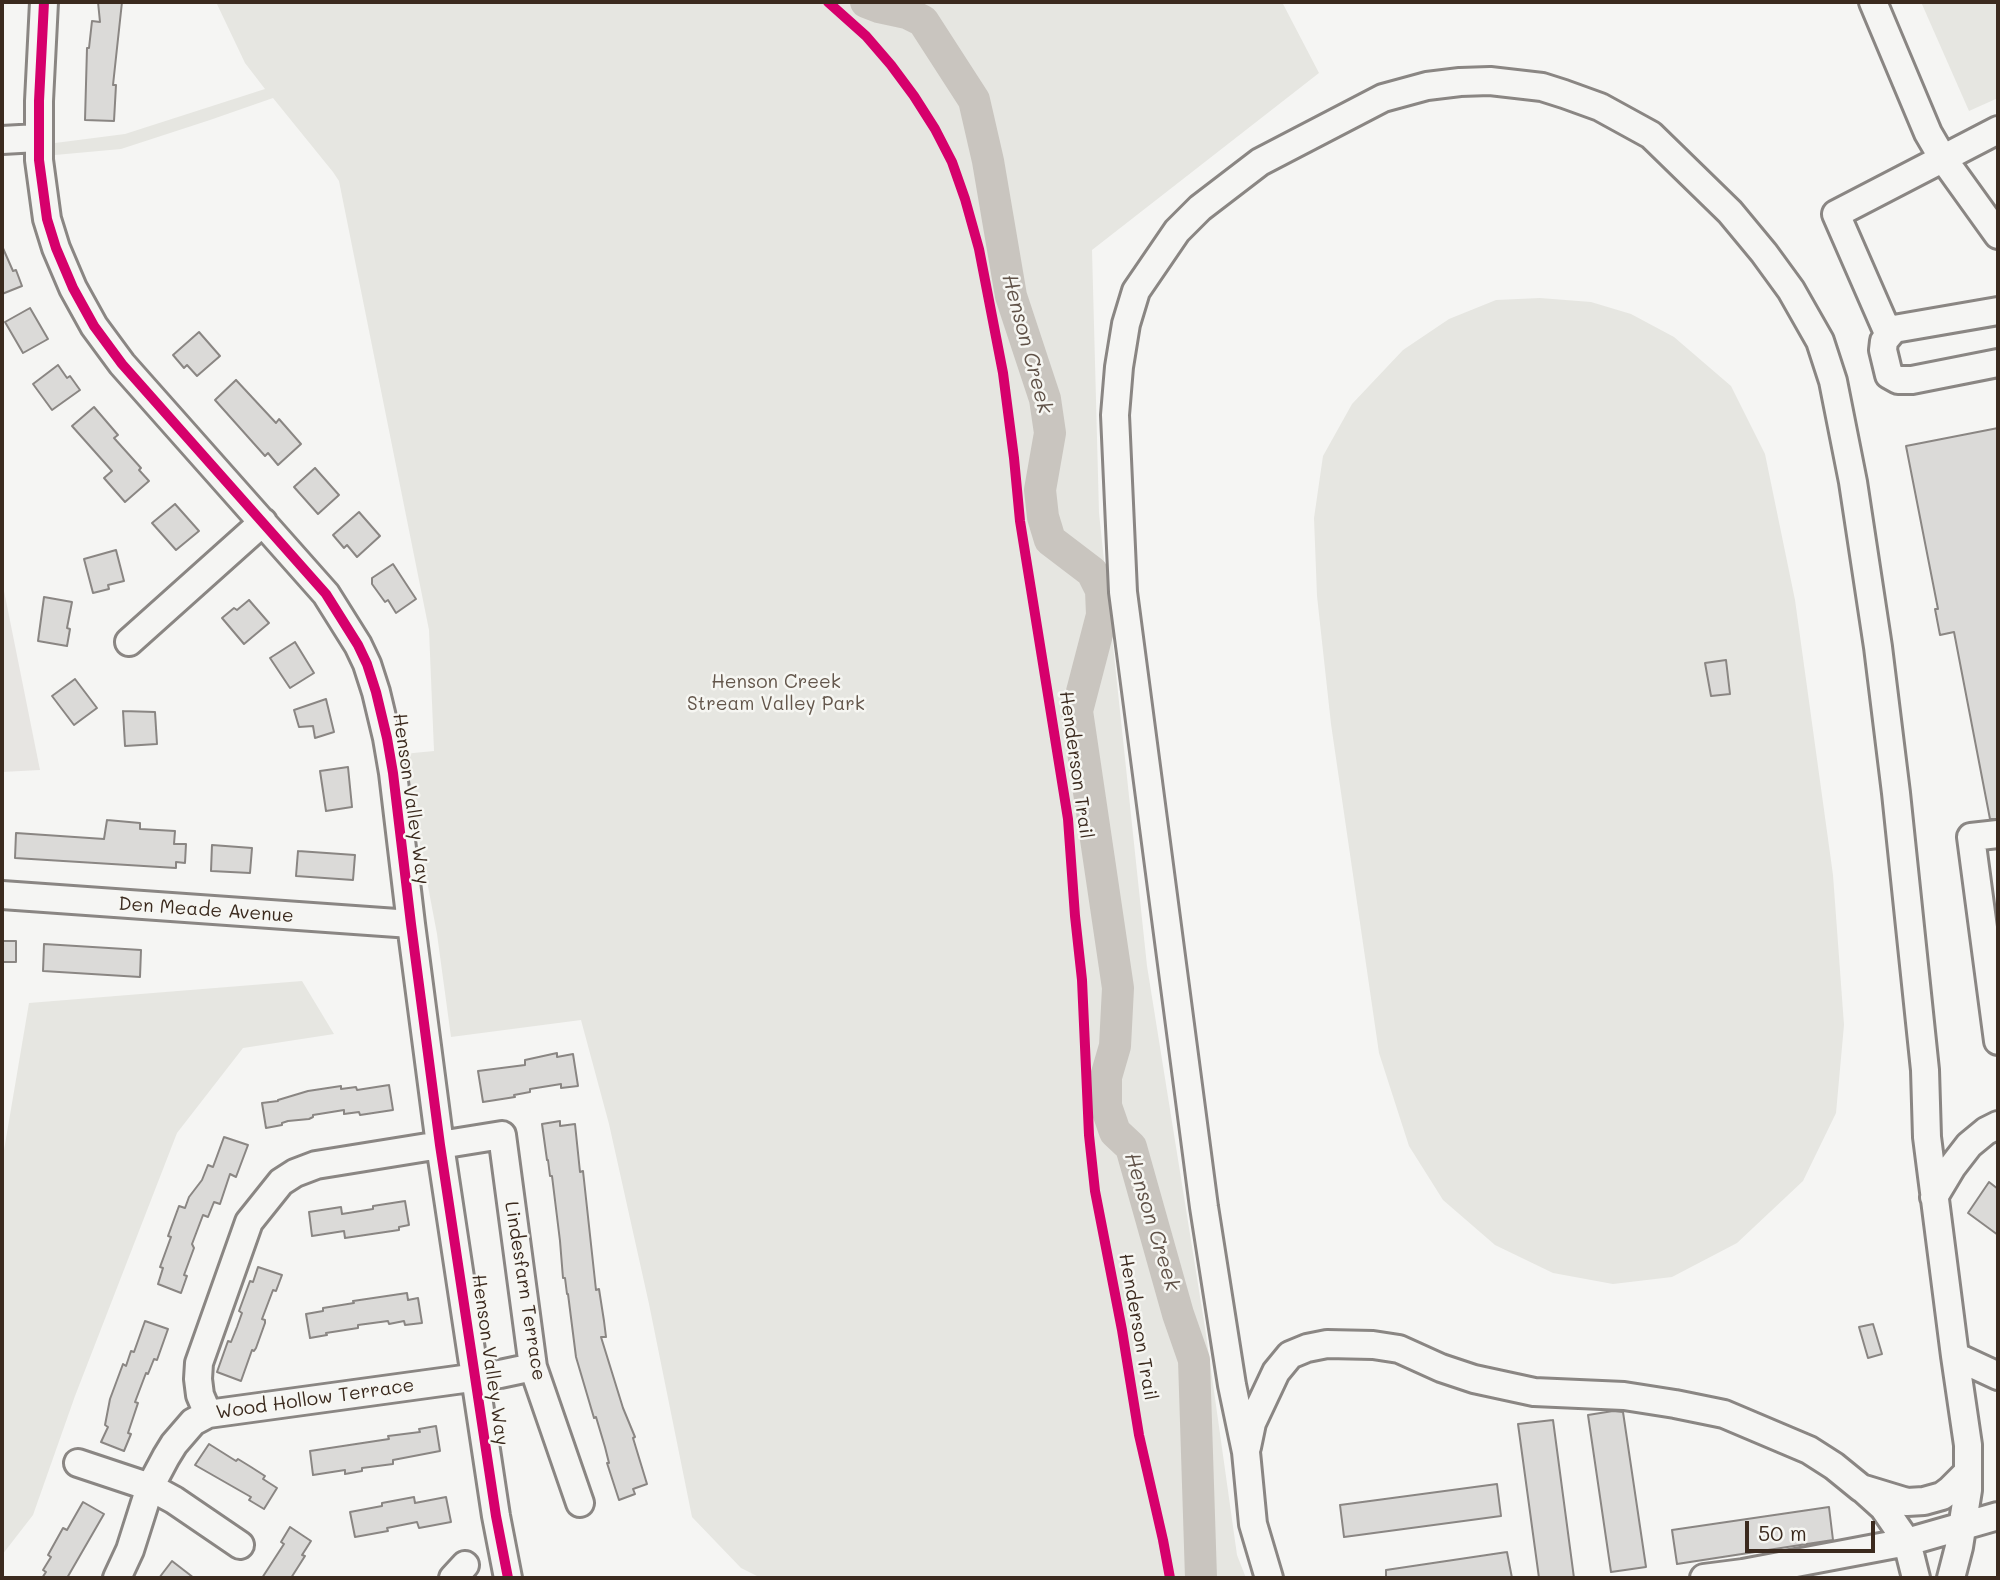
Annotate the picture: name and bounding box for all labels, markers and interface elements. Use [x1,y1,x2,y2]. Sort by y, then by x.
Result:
water label: Henson Creek [996,272,1058,416]
park label: Henson Creek Stream Valley Park [687,671,865,715]
street label: Henderson Trail [1054,690,1098,840]
street label: Henson Valley Way [388,712,434,886]
street label: Den Meade Avenue [118,892,294,928]
water label: Henson Creek [1119,1150,1185,1294]
street label: Lindesfarn Terrace [500,1200,550,1382]
street label: Henderson Trail [1114,1252,1162,1402]
street label: Henson Valley Way [467,1273,513,1447]
street label: Wood Hollow Terrace [214,1374,416,1424]
scale bar [1748,1506,1878,1550]
text: 50 m [1758,1519,1807,1546]

